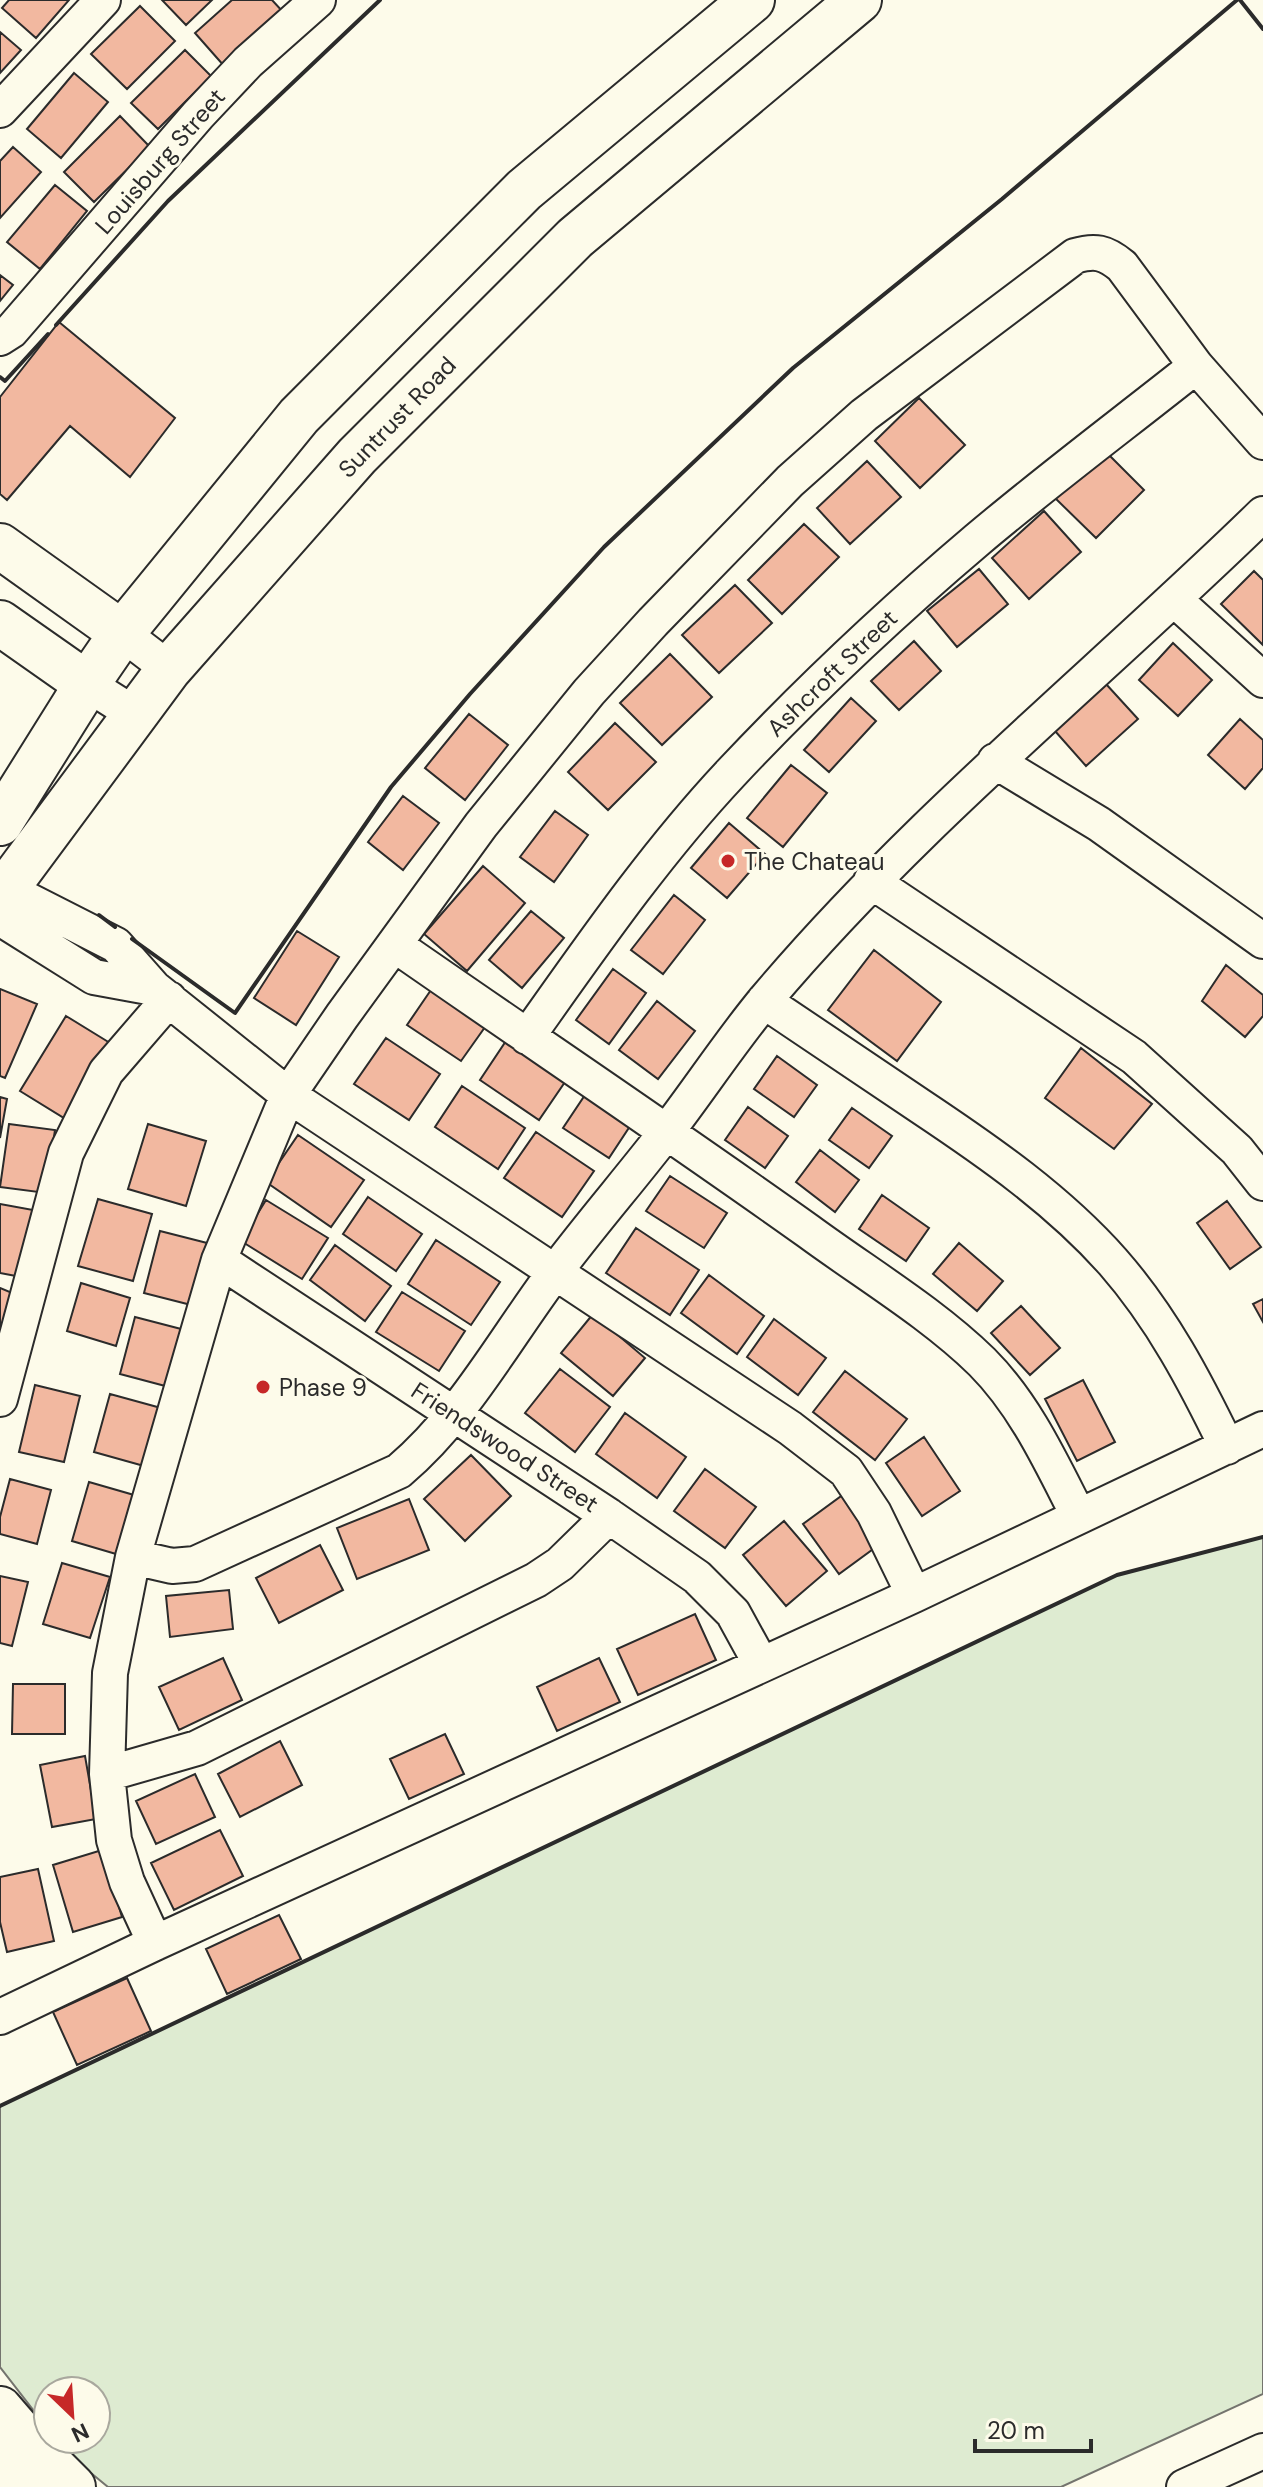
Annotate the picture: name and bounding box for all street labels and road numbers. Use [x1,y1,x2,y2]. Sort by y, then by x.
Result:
street label: Louisburg Street [88,82,232,240]
street label: Suntrust Road [331,350,463,484]
street label: Ashcroft Street [760,603,904,743]
street label: Friendswood Street [405,1375,605,1519]

